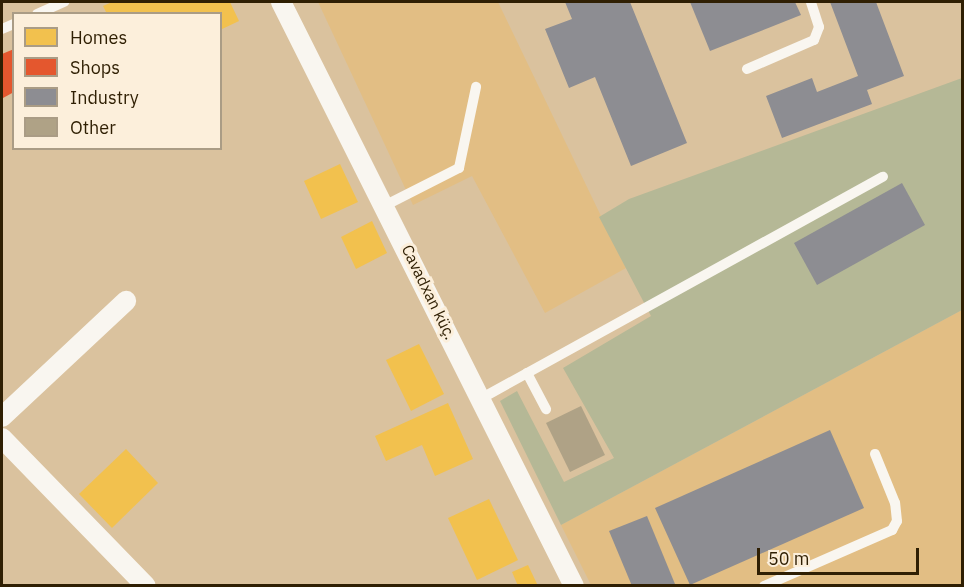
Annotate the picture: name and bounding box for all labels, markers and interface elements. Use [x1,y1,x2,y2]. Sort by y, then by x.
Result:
legend [12,12,222,150]
text: Homes [70,26,127,49]
text: Shops [70,56,120,79]
text: Industry [70,86,139,109]
text: Other [70,116,116,139]
street label: Cavadxan küç. [398,241,460,343]
scale bar [760,536,922,574]
text: 50 m [768,547,810,570]

